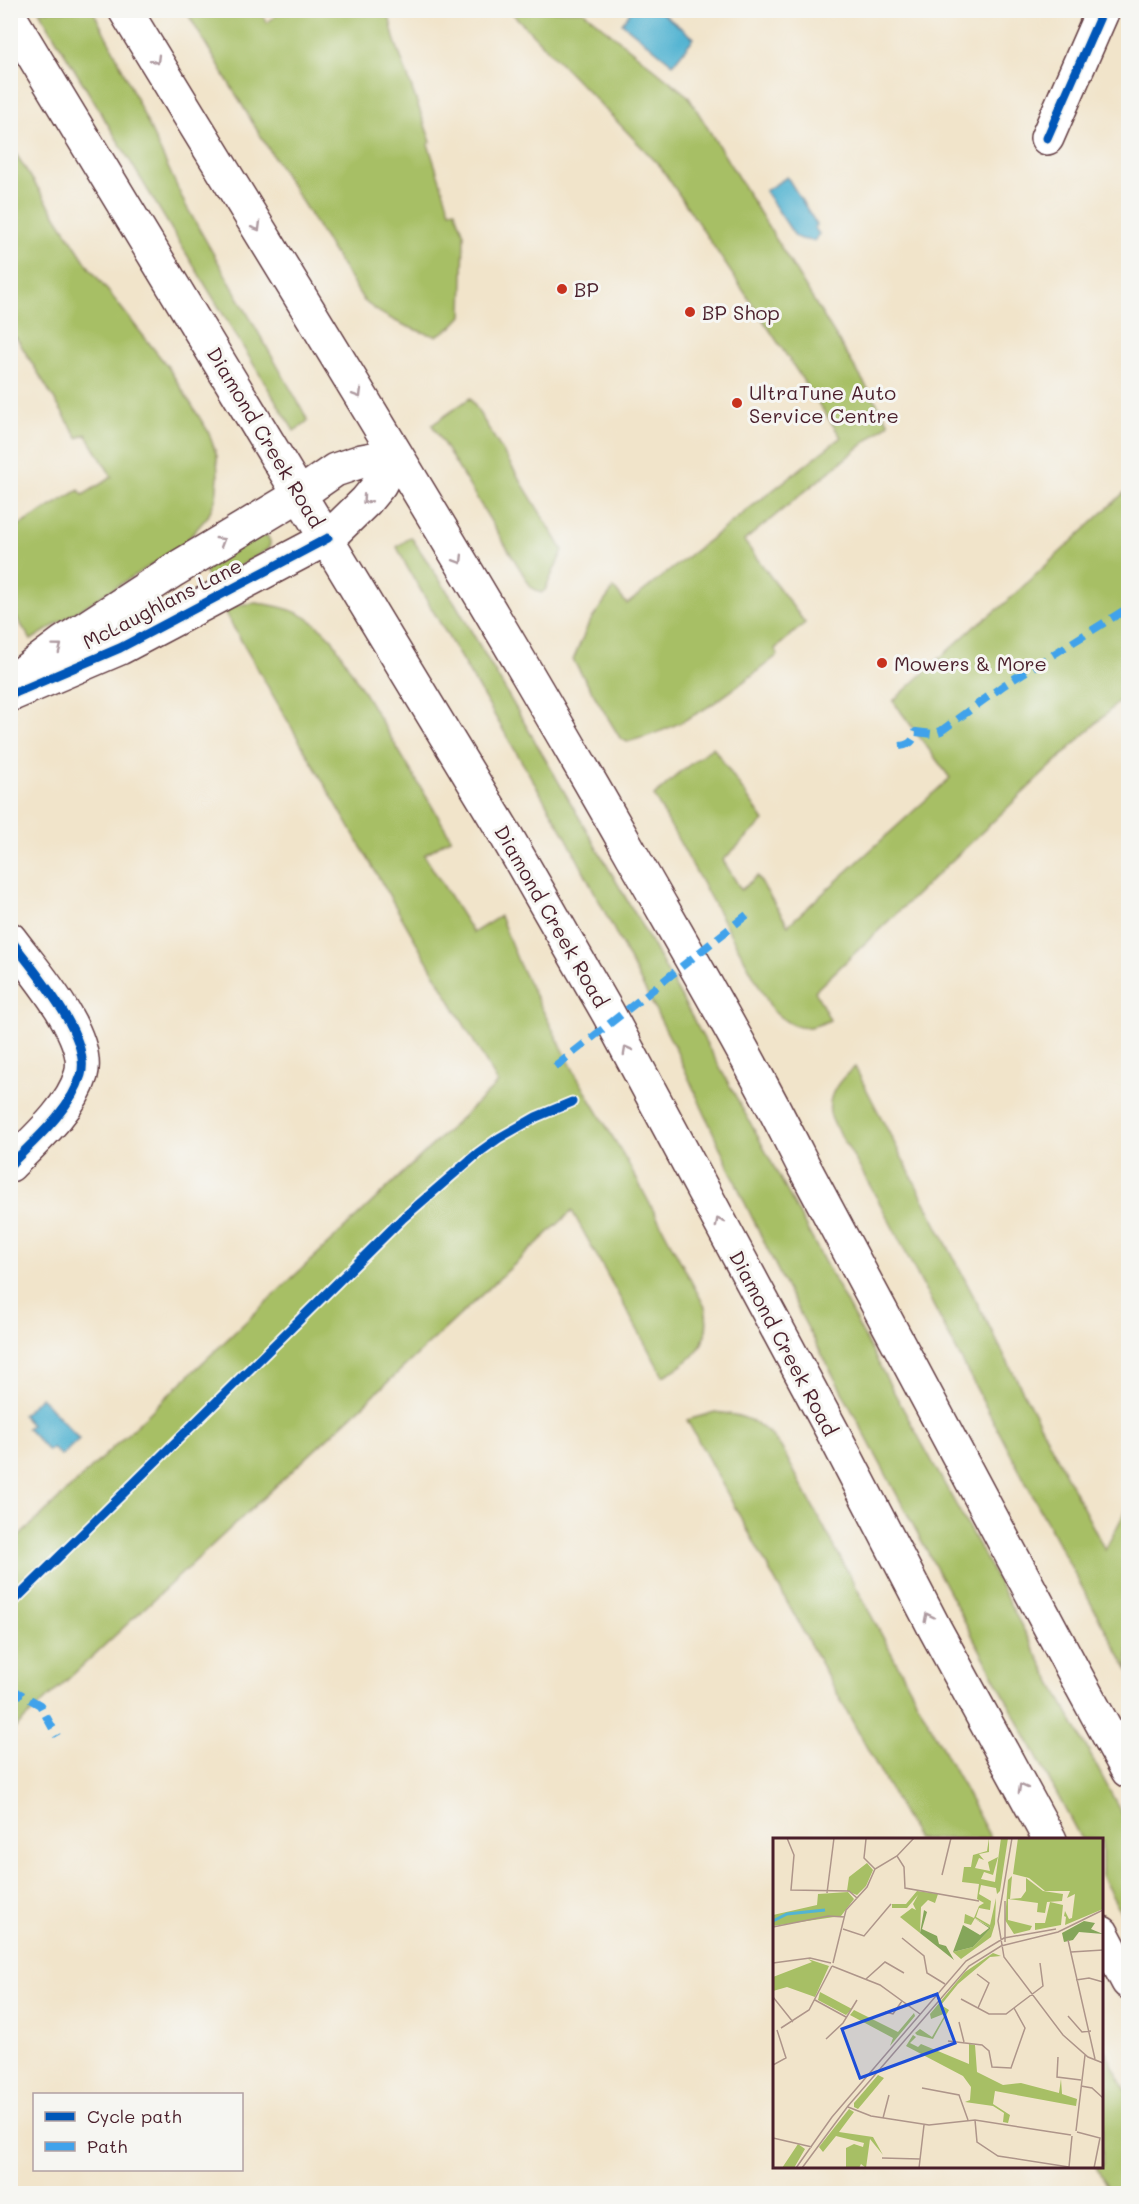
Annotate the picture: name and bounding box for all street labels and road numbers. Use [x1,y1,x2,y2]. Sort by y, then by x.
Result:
street label: Diamond Creek Road [202,342,330,532]
street label: McLaughlans Lane [78,552,246,654]
street label: Diamond Creek Road [489,820,615,1012]
street label: Diamond Creek Road [724,1246,844,1440]

